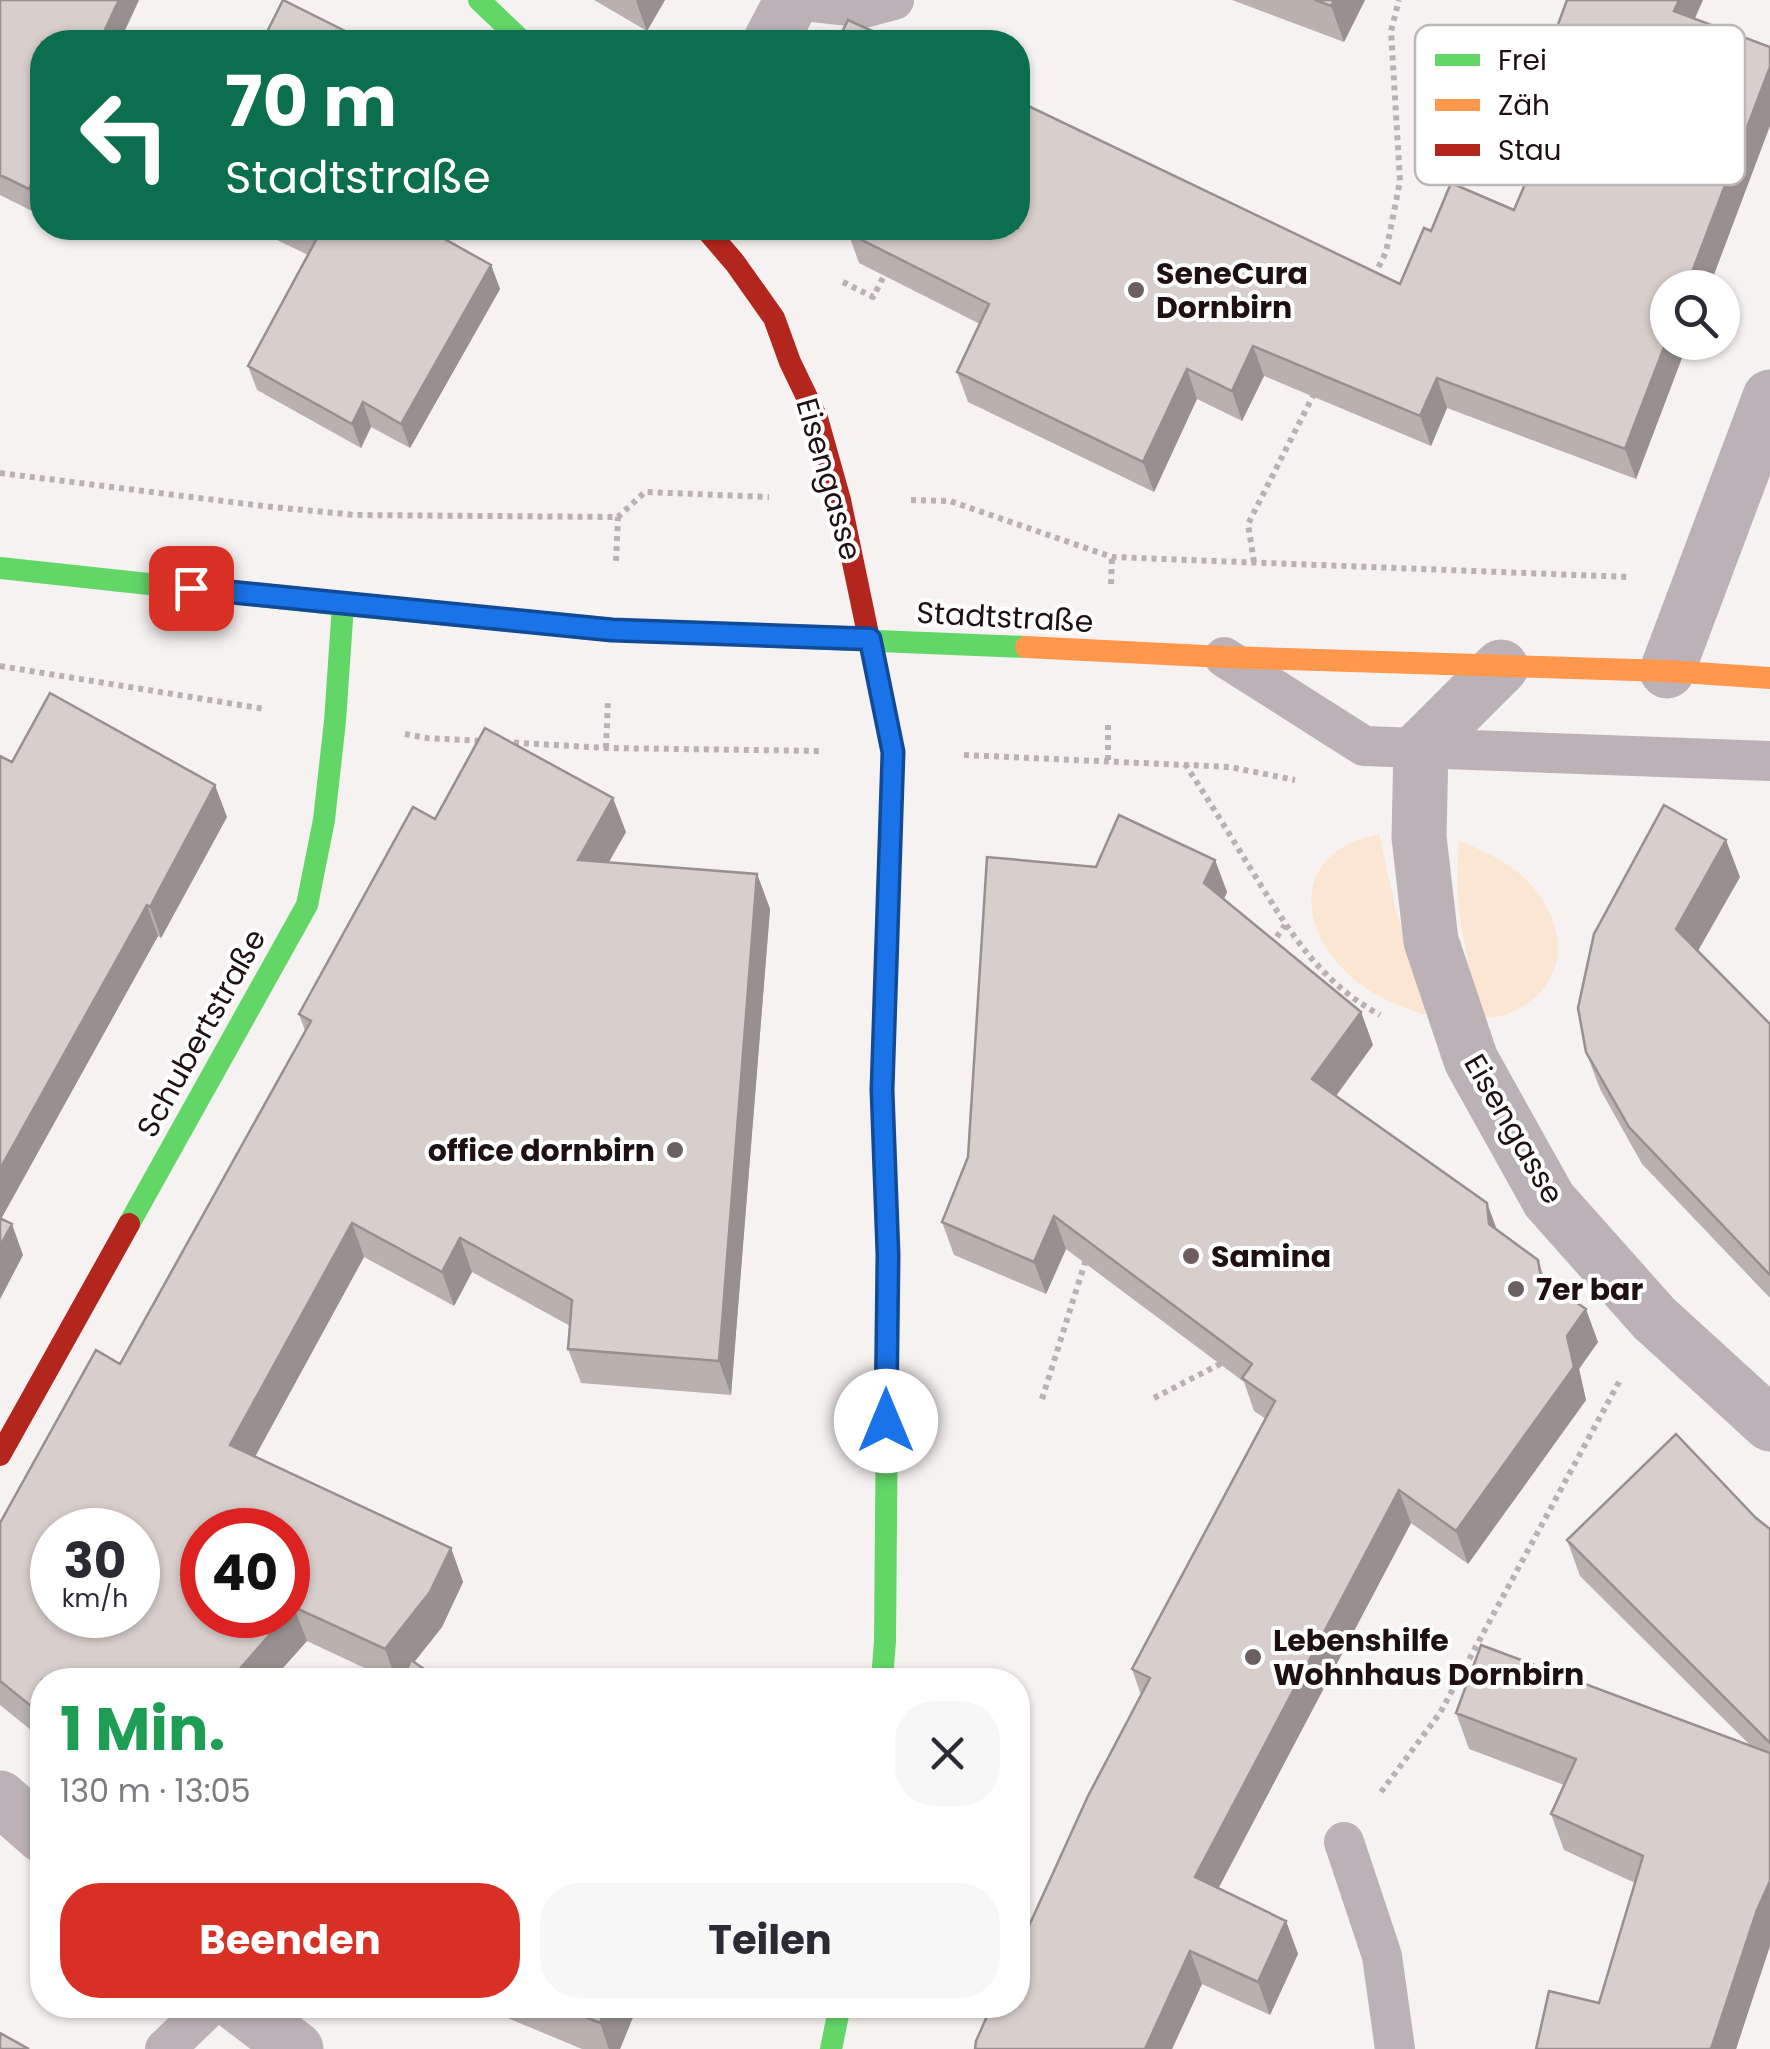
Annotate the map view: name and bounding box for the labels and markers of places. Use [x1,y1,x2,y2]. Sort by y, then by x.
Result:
place label: SeneCura Dornbirn [1156,252,1308,329]
marker: SeneCura Dornbirn [1125,279,1147,301]
pin [149,546,234,631]
place label: office dornbirn [428,1129,655,1172]
marker: office dornbirn [664,1139,686,1161]
place label: Samina [1211,1235,1331,1278]
marker: Samina [1180,1245,1202,1267]
place label: 7er bar [1536,1268,1643,1311]
marker: 7er bar [1505,1278,1527,1300]
place label: Lebenshilfe Wohnhaus Dornbirn [1273,1619,1584,1696]
marker: Lebenshilfe Wohnhaus Dornbirn [1242,1646,1264,1668]

